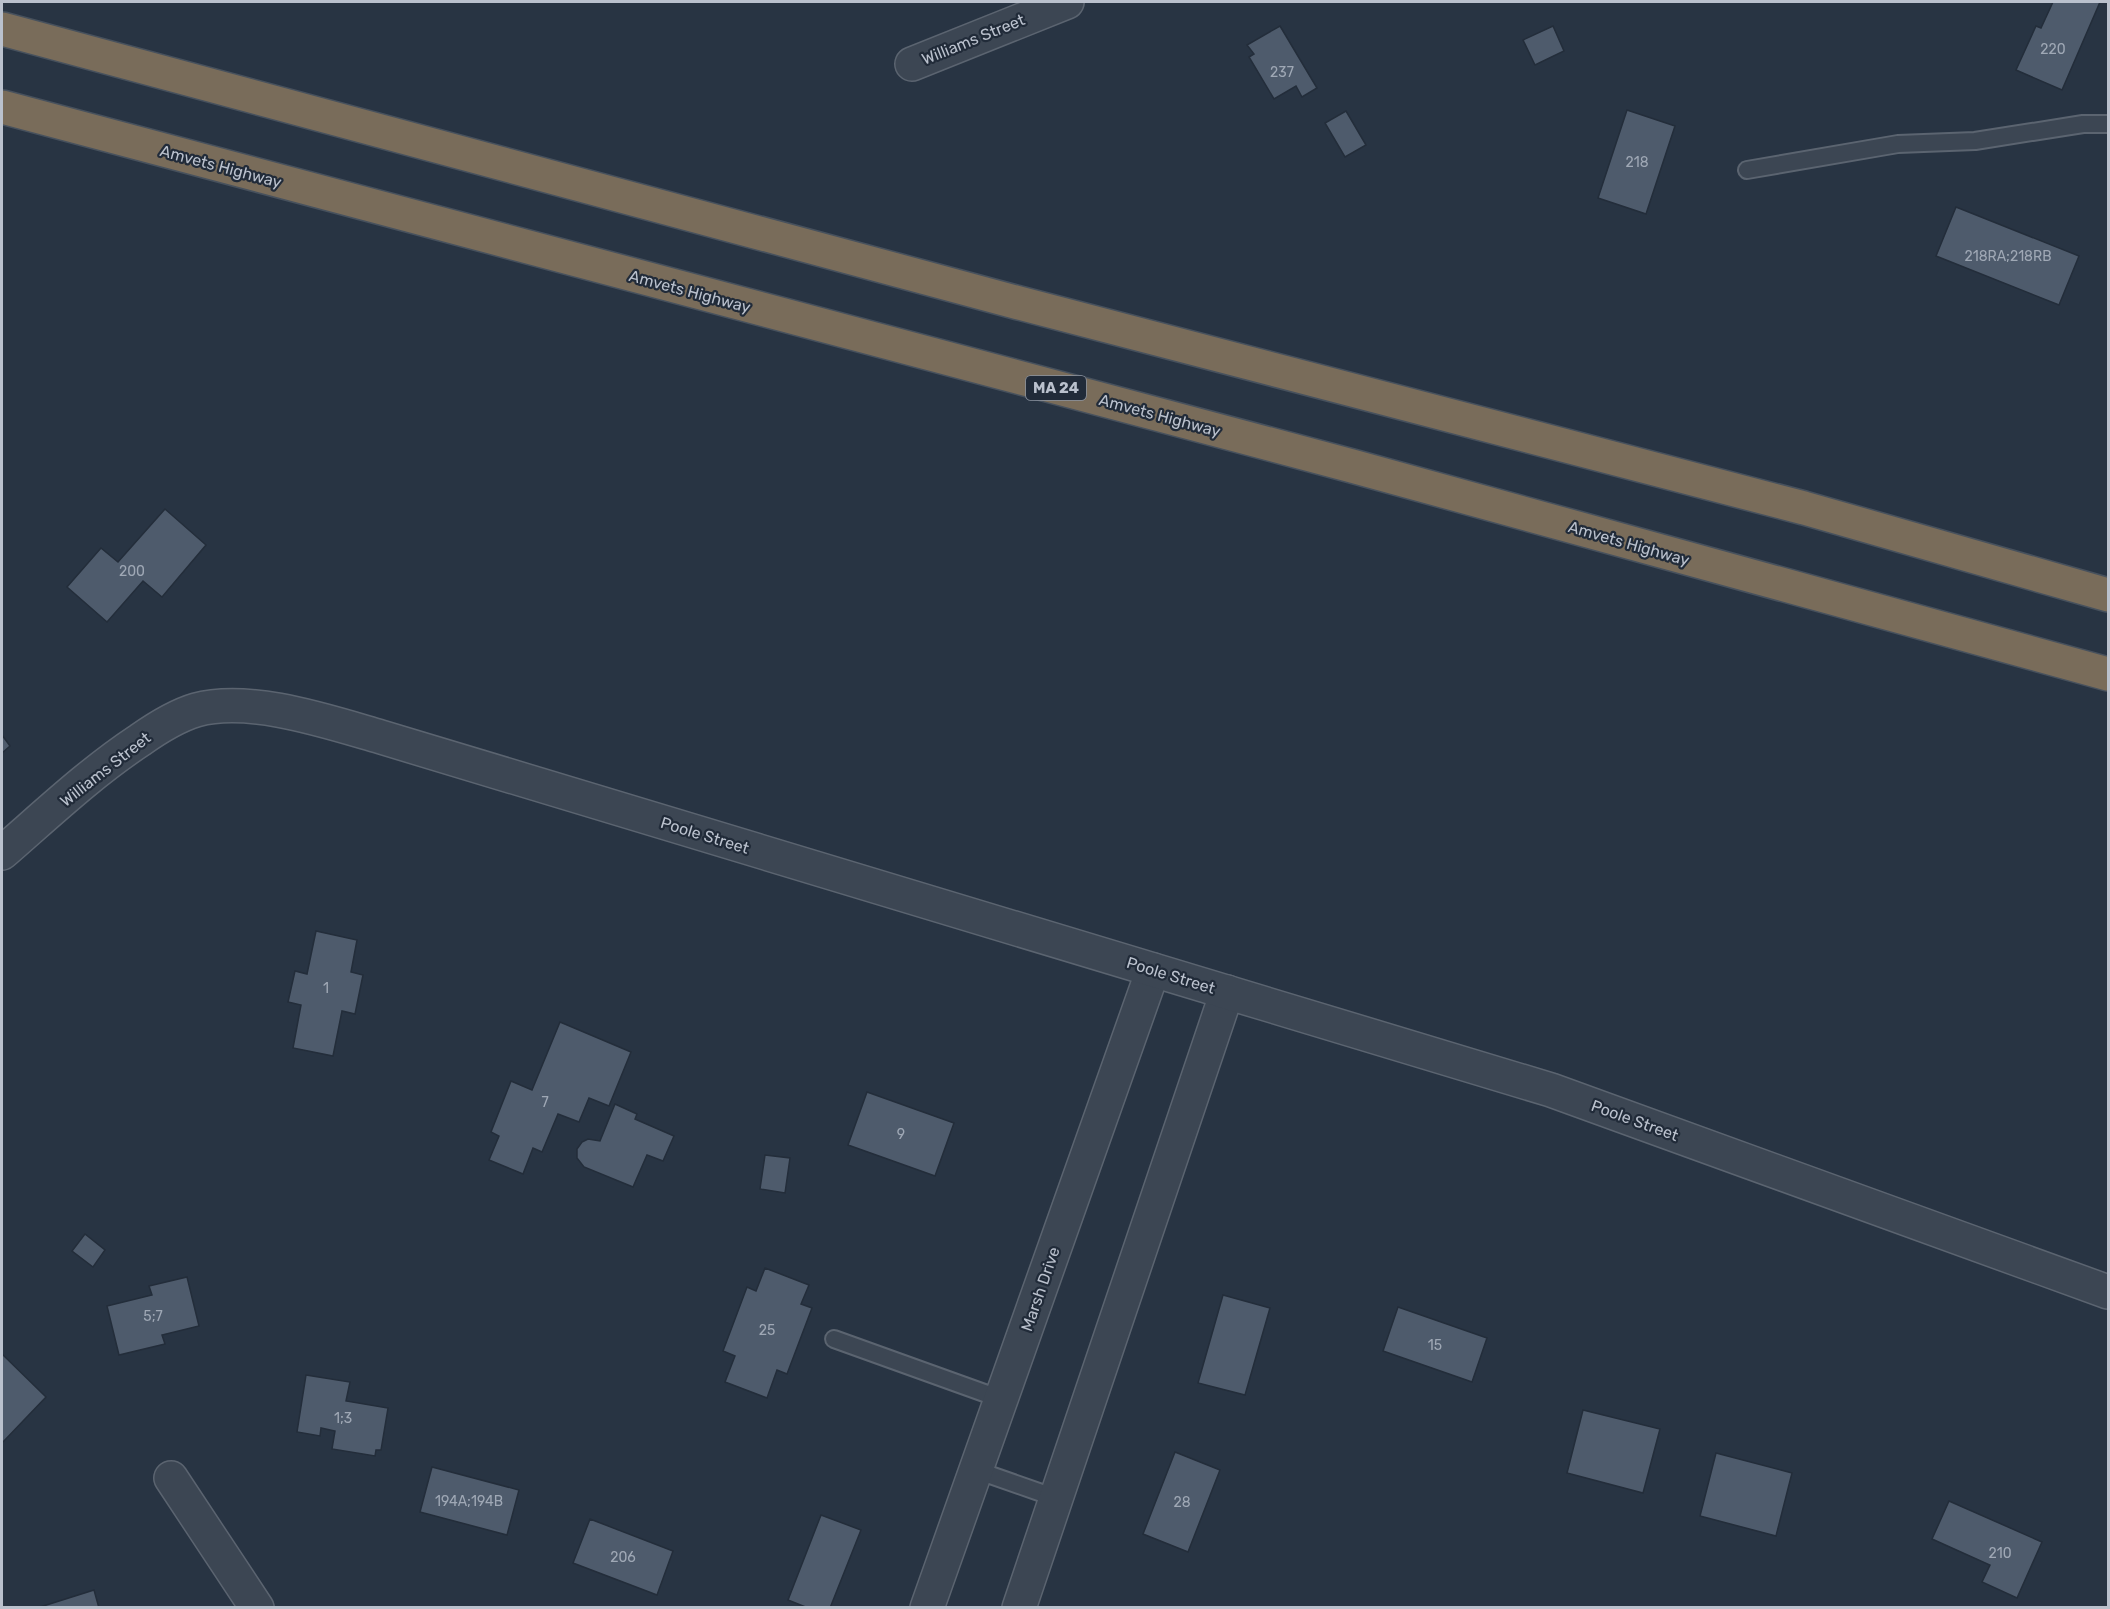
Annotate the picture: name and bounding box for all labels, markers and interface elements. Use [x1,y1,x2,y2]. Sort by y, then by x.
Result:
street label: Williams Street [919,10,1028,69]
house number: 220 [2040,41,2066,58]
house number: 237 [1270,64,1294,81]
street label: Amvets Highway [158,141,284,192]
house number: 218 [1625,154,1649,171]
house number: 218RA;218RB [1964,248,2052,265]
street label: Amvets Highway [627,266,753,317]
road number: MA 24 [1026,376,1086,400]
street label: Amvets Highway [1097,390,1223,441]
street label: Amvets Highway [1566,517,1692,570]
house number: 200 [119,563,145,580]
street label: Williams Street [56,728,154,811]
street label: Poole Street [658,813,751,858]
street label: Poole Street [1124,953,1217,998]
house number: 1 [323,980,329,997]
house number: 7 [541,1094,549,1111]
street label: Poole Street [1589,1096,1681,1145]
house number: 9 [897,1126,905,1143]
street label: Marsh Drive [1017,1244,1064,1334]
house number: 5;7 [143,1308,163,1325]
house number: 25 [759,1322,775,1339]
house number: 15 [1428,1337,1442,1354]
house number: 1;3 [334,1410,352,1427]
house number: 194A;194B [435,1493,503,1510]
house number: 28 [1173,1494,1191,1511]
house number: 210 [1988,1545,2012,1562]
house number: 206 [610,1549,636,1566]

